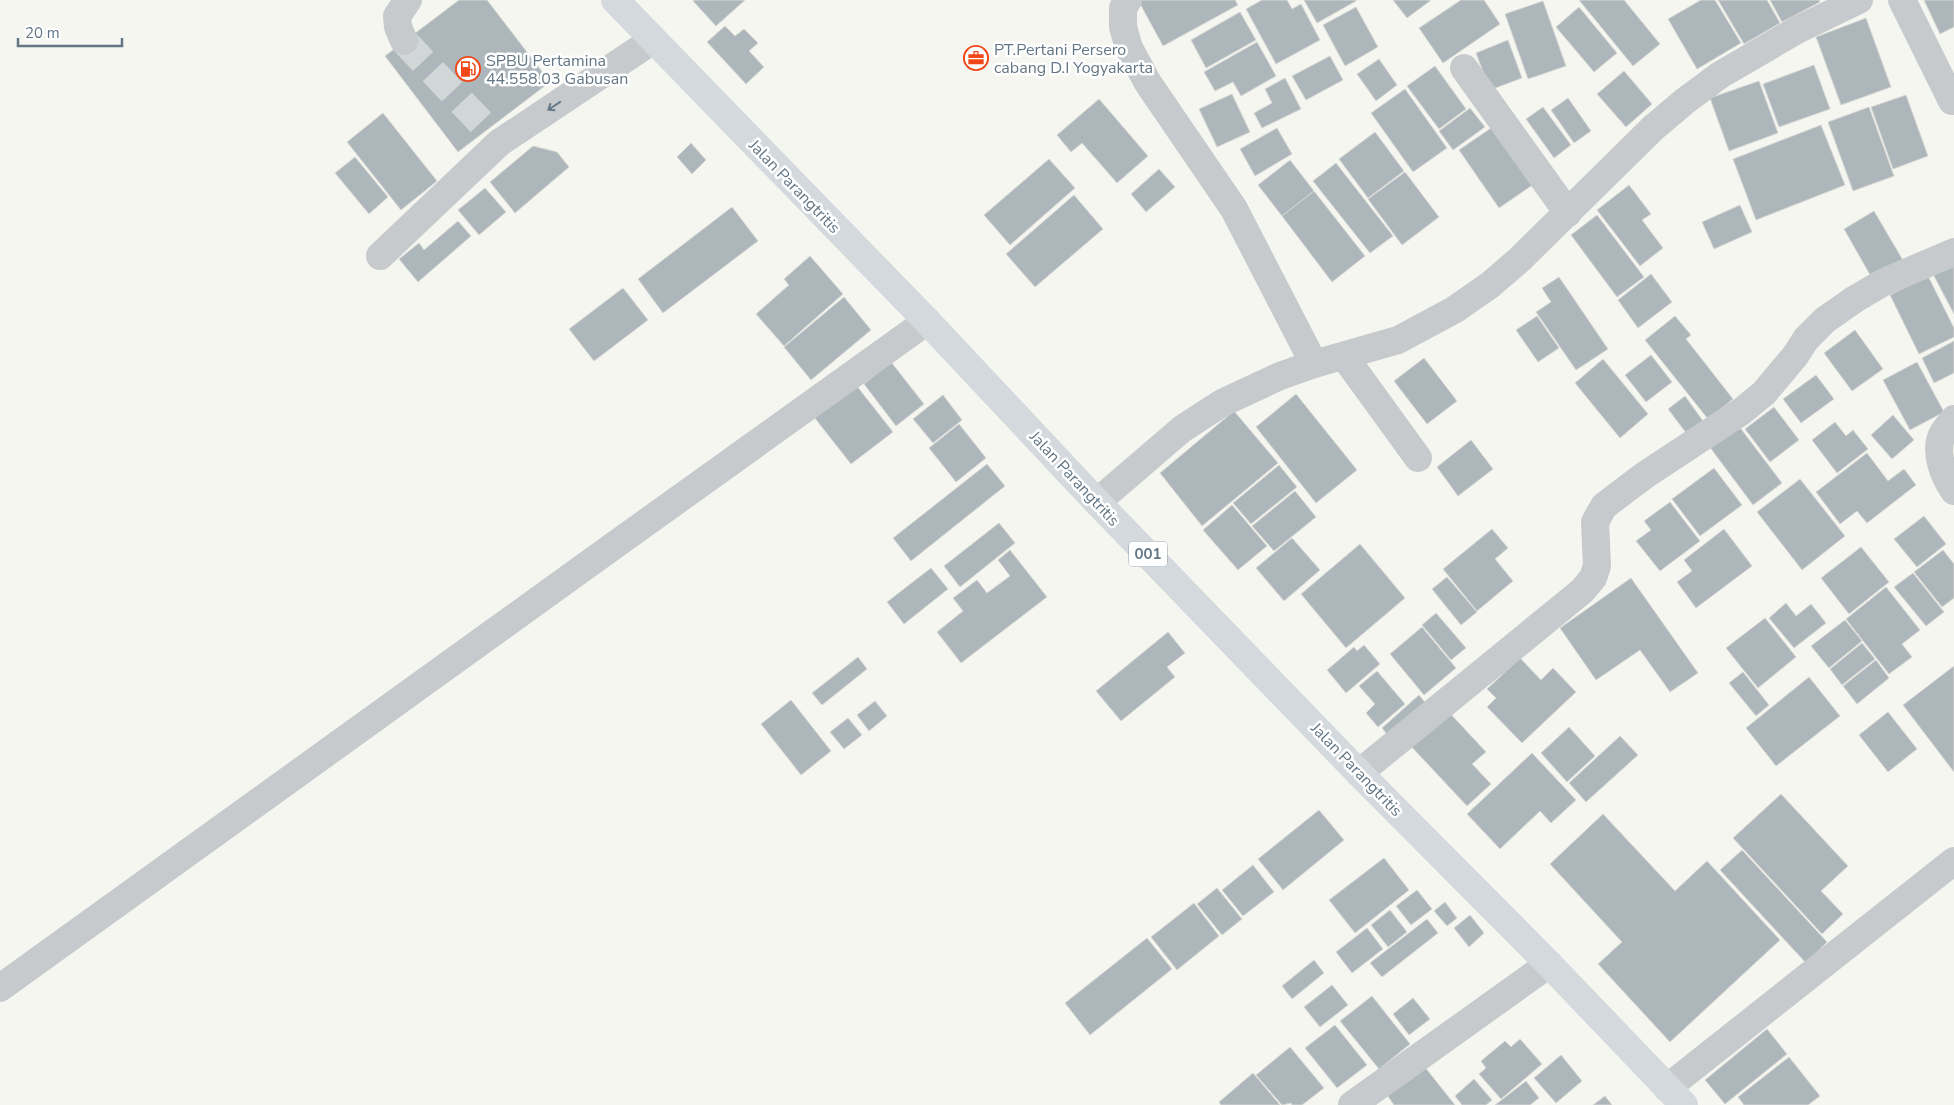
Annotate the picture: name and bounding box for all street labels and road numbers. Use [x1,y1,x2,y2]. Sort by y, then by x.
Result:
street label: Jalan Parangtritis [743,134,845,239]
street label: Jalan Parangtritis [1024,425,1124,531]
road number: 001 [1129,542,1167,566]
street label: Jalan Parangtritis [1305,717,1407,822]

